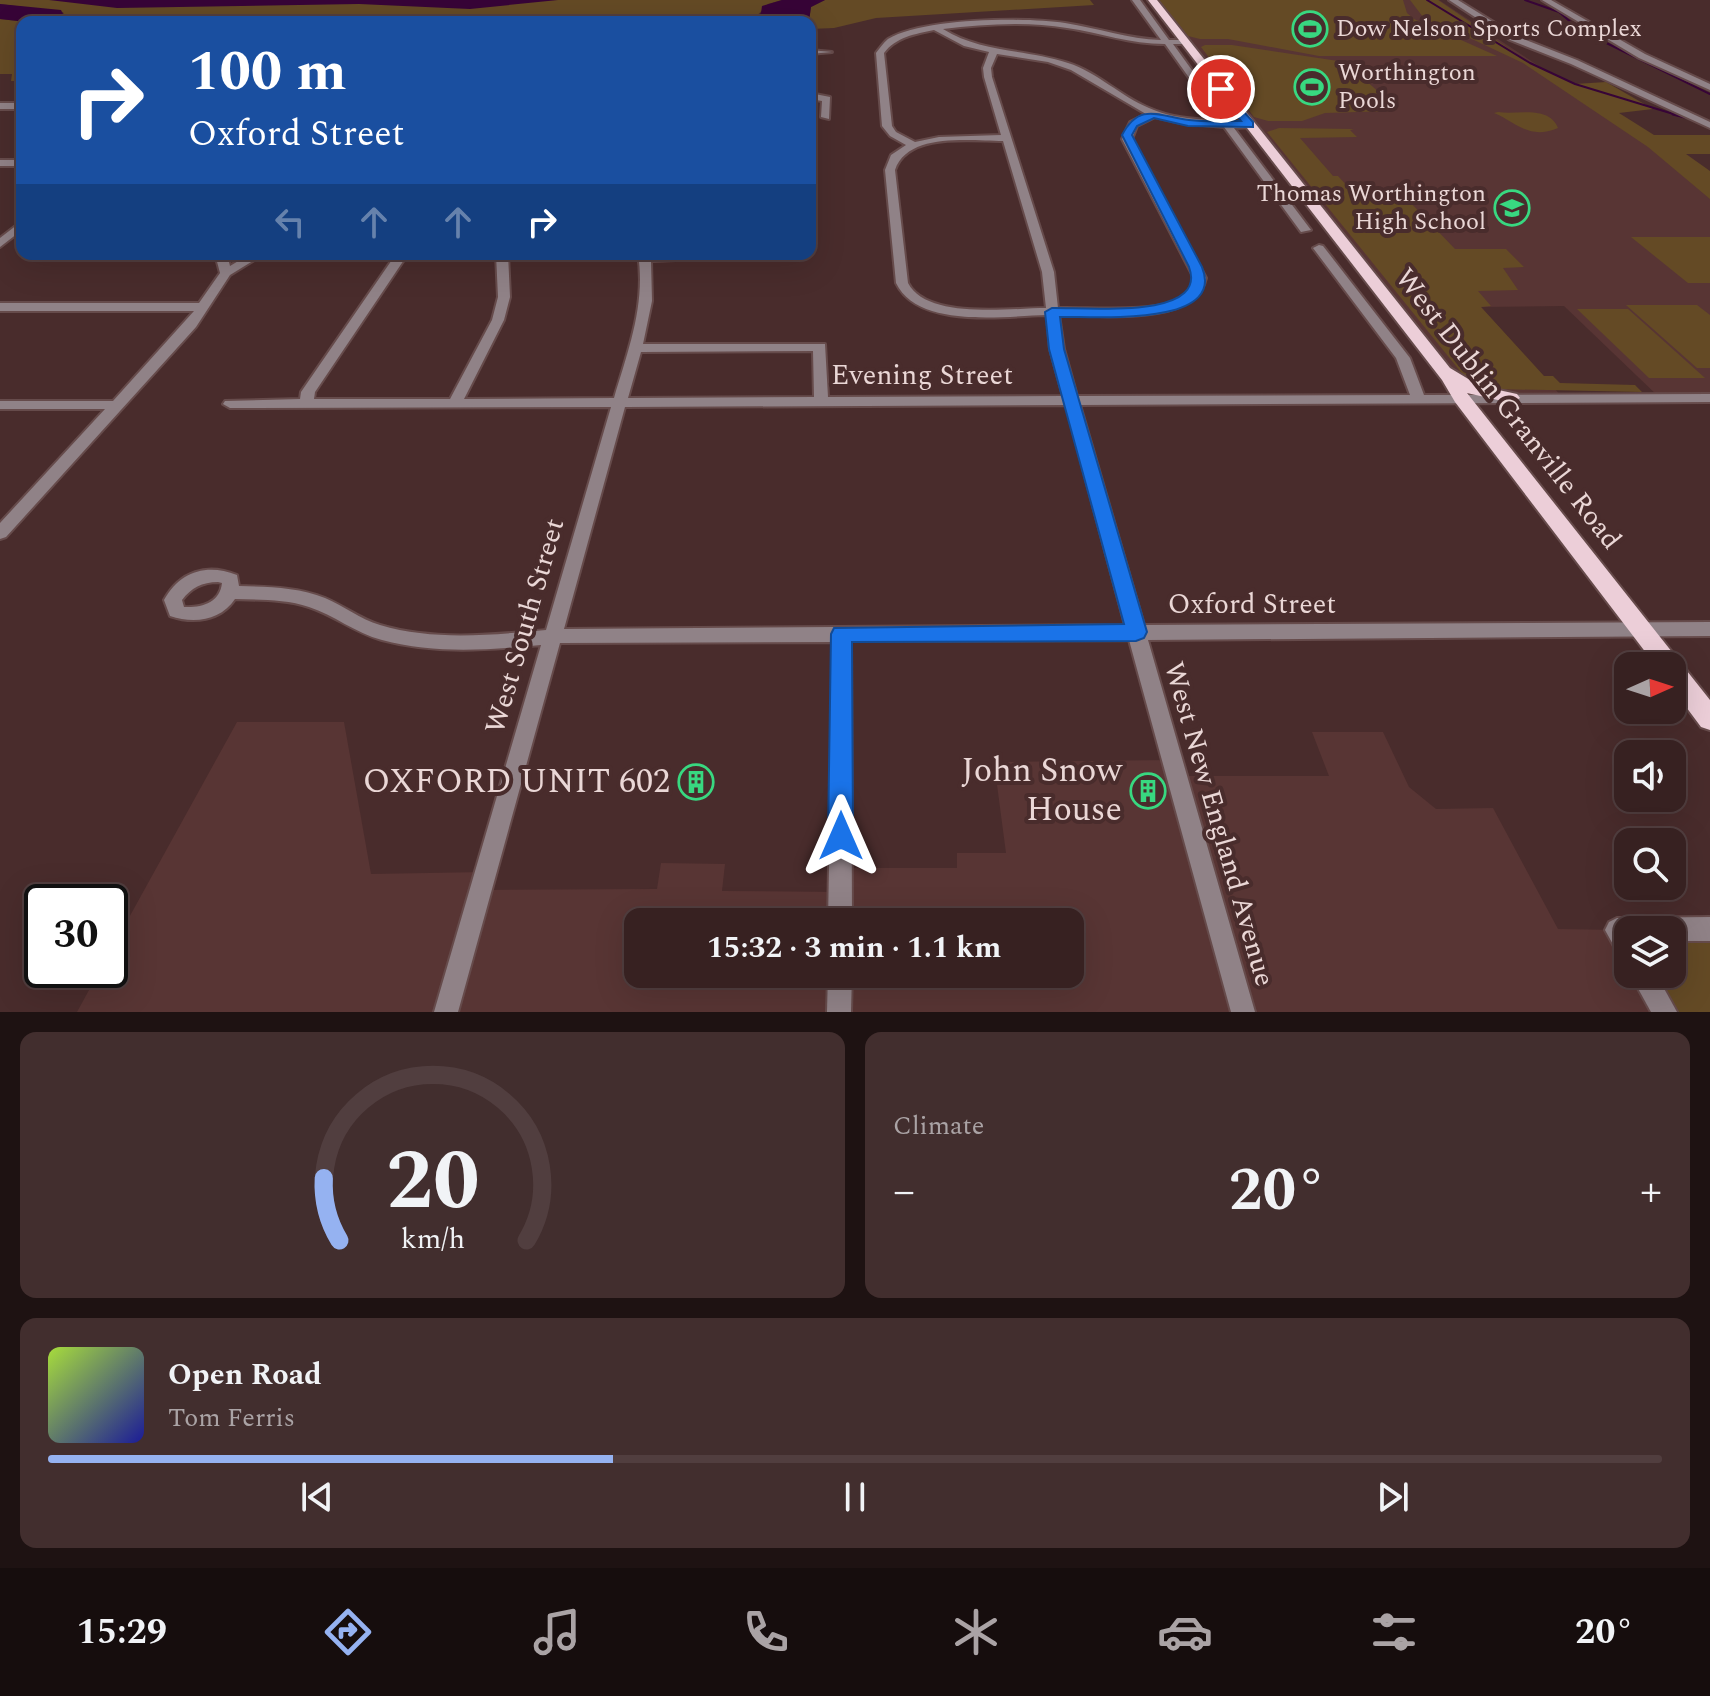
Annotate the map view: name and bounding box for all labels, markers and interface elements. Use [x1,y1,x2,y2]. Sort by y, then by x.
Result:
sports icon: Dow Nelson Sports Complex [1291,10,1329,48]
place label: Dow Nelson Sports Complex [1336,11,1642,47]
text: 100 m [188,30,347,115]
icon: right [56,48,160,152]
pin [1187,55,1255,123]
place label: Worthington Pools [1338,55,1476,119]
icon: arrive [1199,67,1243,111]
sports icon: Worthington Pools [1293,68,1331,106]
text: Oxford Street [188,107,405,162]
place label: Thomas Worthington High School [1256,176,1486,240]
school or university icon: Thomas Worthington High School [1493,189,1531,227]
icon: left [268,200,312,244]
icon: ahead [352,200,396,244]
icon: ahead [436,200,480,244]
icon: right [520,200,564,244]
street label: West Dublin Granville Road [1384,259,1632,559]
street label: Evening Street [831,354,1013,397]
street label: West South Street [474,513,576,739]
street label: Oxford Street [1168,583,1336,626]
north arrow [1614,652,1686,724]
map controls [1614,652,1686,988]
street label: West New England Avenue [1152,657,1286,991]
button: sound [1614,740,1686,812]
place label: John Snow House [961,745,1123,836]
place label: OXFORD UNIT 602 [363,756,670,808]
building icon: OXFORD UNIT 602 [677,763,715,801]
building icon: John Snow House [1129,772,1167,810]
position arrow [799,794,883,878]
button: search [1614,828,1686,900]
speed limit sign: 30 [24,884,128,988]
button: layers [1614,916,1686,988]
text: 15:32 · 3 min · 1.1 km [707,925,1001,971]
text: Climate [893,1106,984,1146]
text: 20 [386,1119,479,1246]
text: 20° [1229,1145,1326,1237]
text: − [893,1158,915,1225]
text: + [1640,1158,1662,1225]
text: km/h [400,1218,465,1261]
text: Open Road [168,1352,322,1398]
text: Tom Ferris [168,1398,295,1438]
icon: previous [295,1475,339,1519]
icon: pause [833,1475,877,1519]
icon: next [1371,1475,1415,1519]
icon: directions [320,1604,376,1660]
icon: music [529,1604,585,1660]
icon: phone [738,1604,794,1660]
icon: climate [948,1604,1004,1660]
icon: car [1157,1604,1213,1660]
icon: filters [1366,1604,1422,1660]
text: 15:29 [77,1605,167,1660]
text: 20° [1575,1605,1633,1660]

